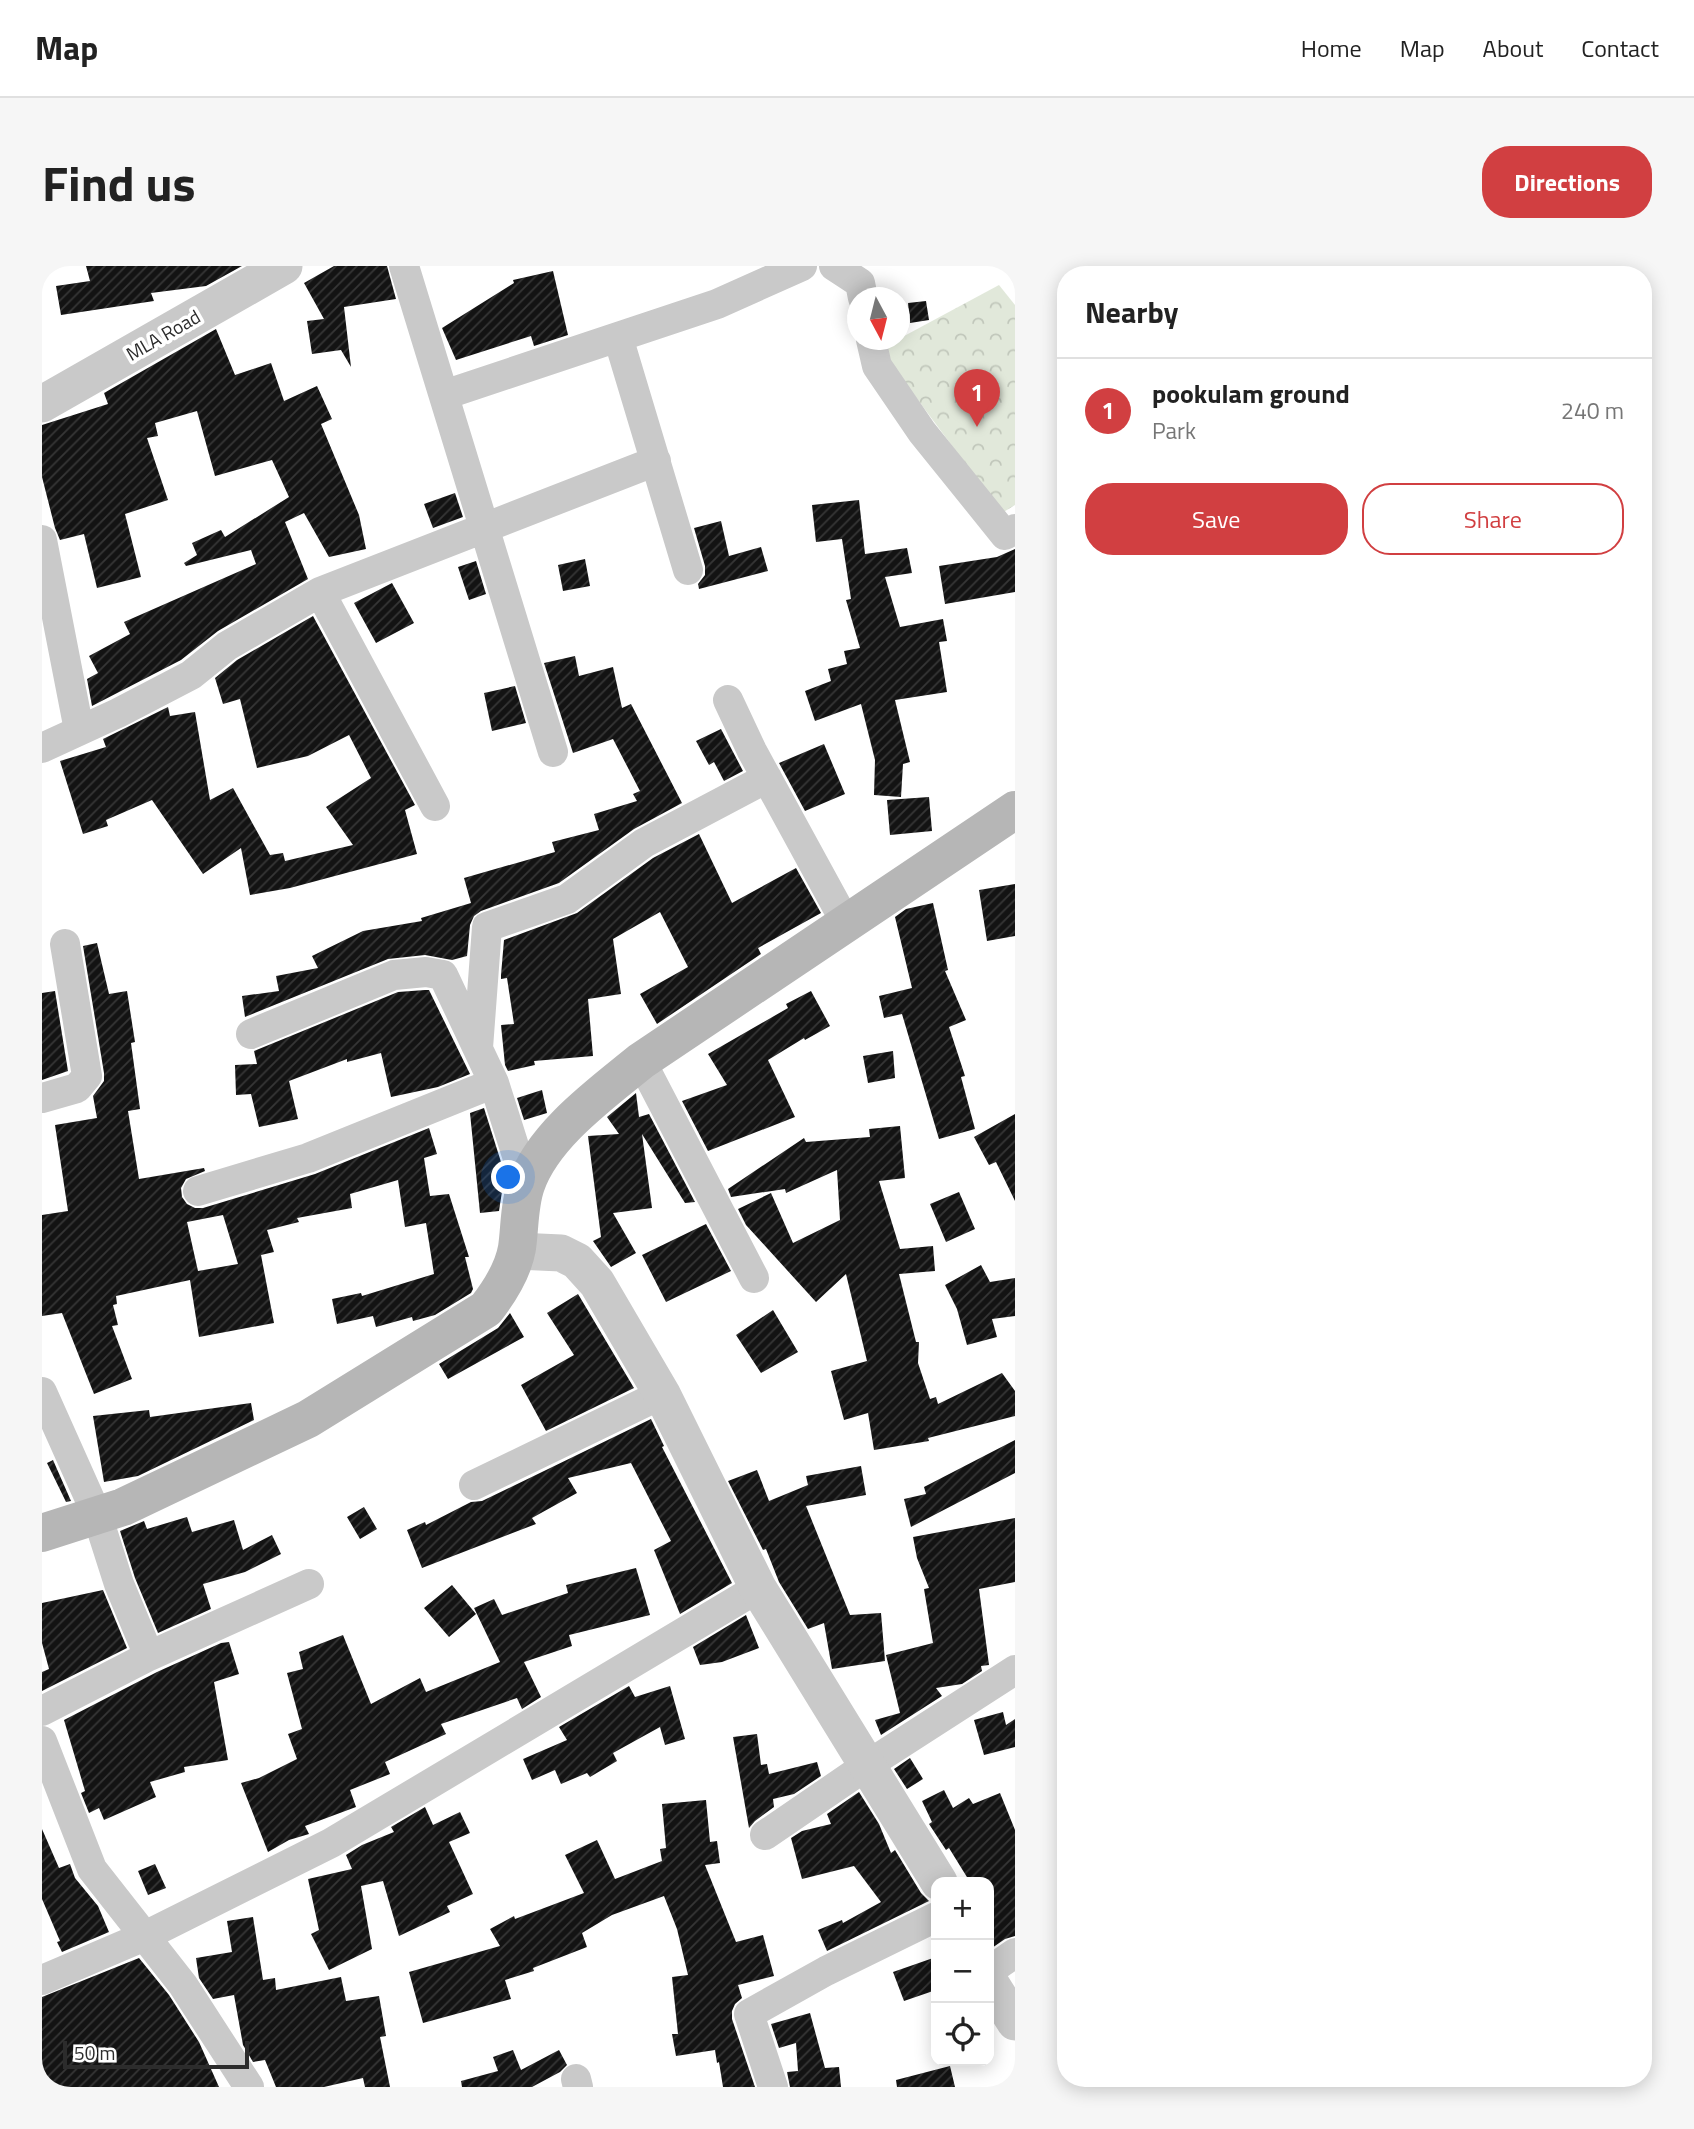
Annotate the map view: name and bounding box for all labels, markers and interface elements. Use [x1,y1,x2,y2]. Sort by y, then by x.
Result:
text: Map [35,23,98,73]
text: Home [1301,30,1362,66]
text: Map [1400,30,1445,66]
text: About [1483,30,1543,66]
text: Contact [1581,30,1659,66]
text: Find us [42,145,196,220]
button: Directions [1482,146,1652,218]
north arrow [847,287,910,350]
text: Nearby [1085,289,1178,335]
street label: MLA Road [120,302,205,368]
pin: 1 [954,369,1000,427]
text: pookulam ground [1152,374,1350,413]
text: 1 [1102,393,1114,428]
text: 240 m [1561,393,1624,428]
text: Park [1152,413,1196,448]
button: Save [1085,483,1348,555]
button: Share [1362,483,1624,555]
your location [491,1160,525,1194]
map controls [931,1877,994,2066]
button: + [931,1877,994,1940]
button: − [931,1940,994,2003]
button: locate [931,2003,994,2066]
scale bar [63,2038,248,2070]
text: 50 m [74,2038,115,2067]

